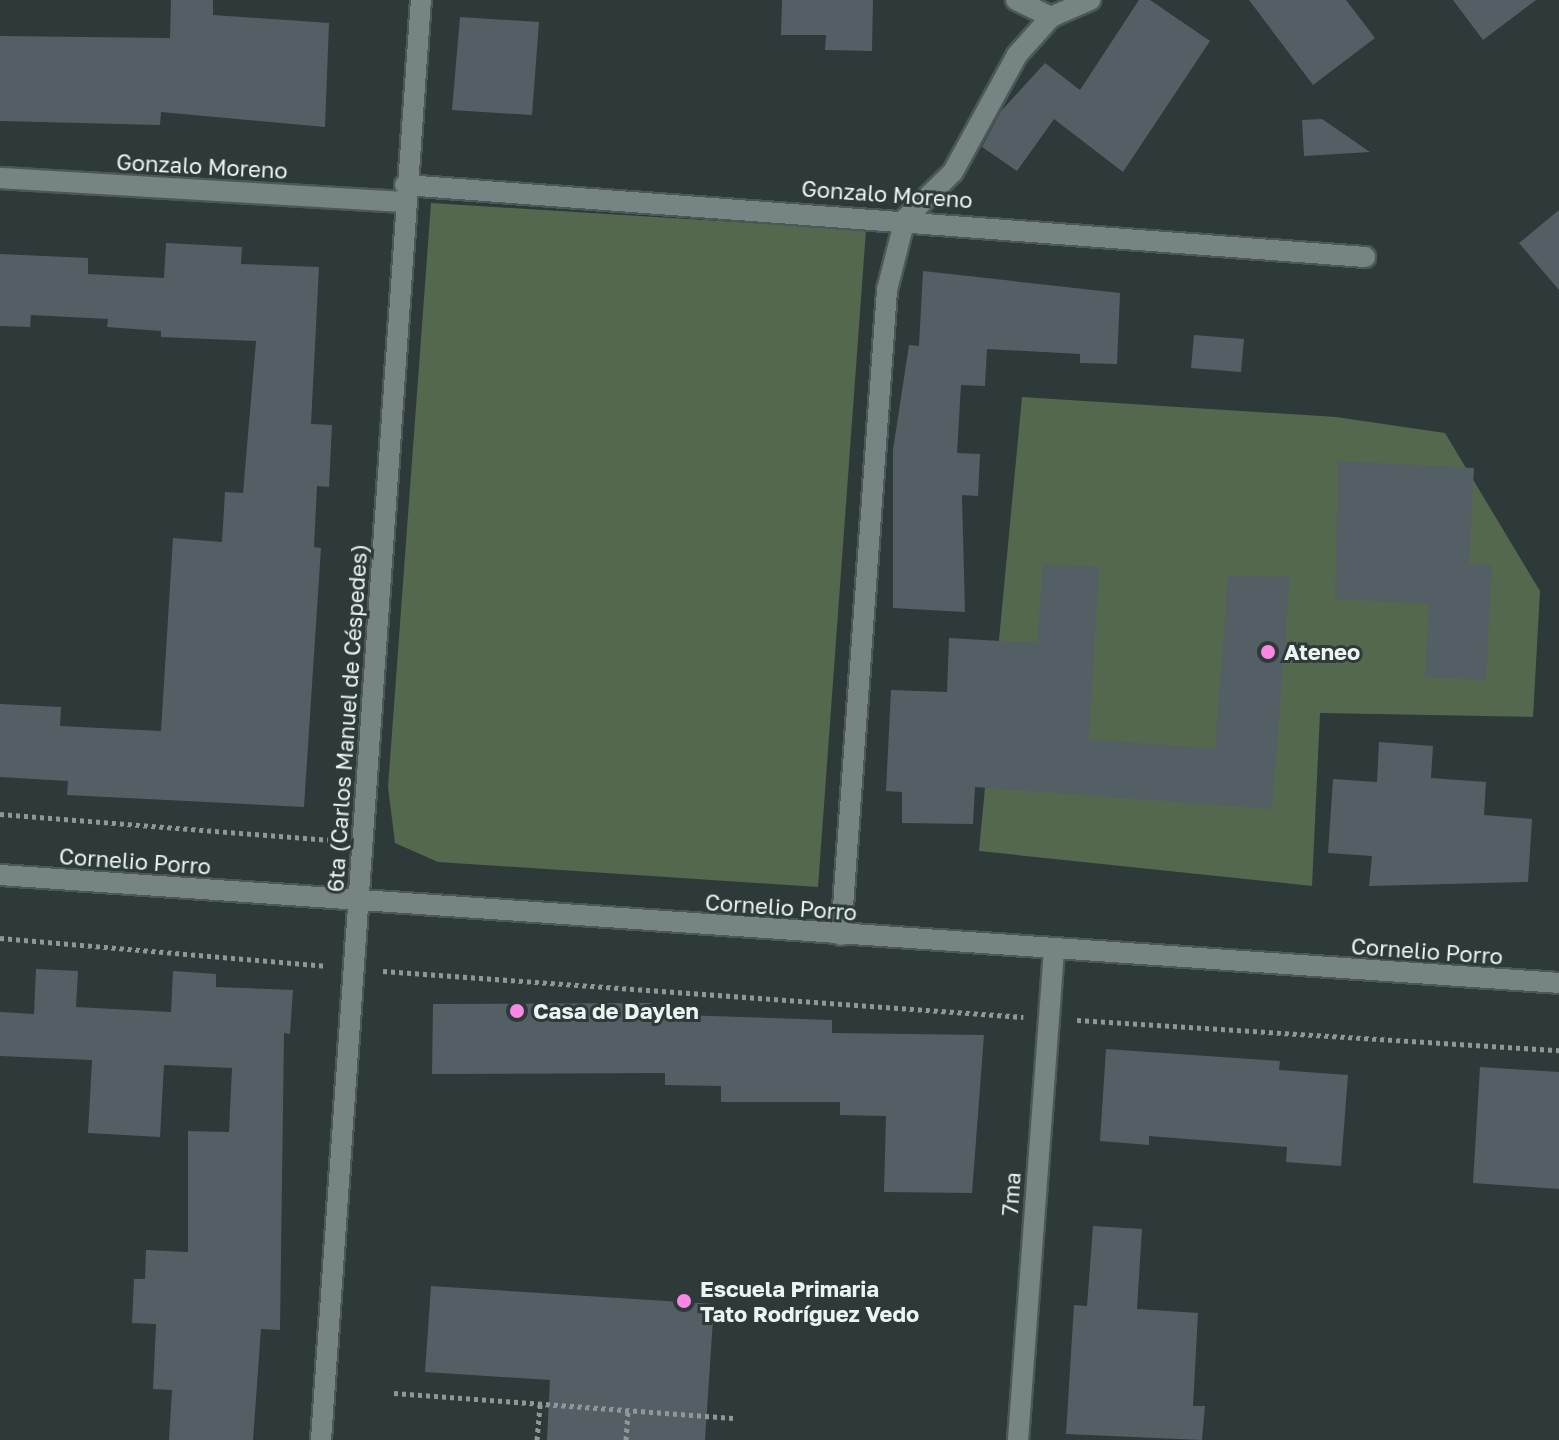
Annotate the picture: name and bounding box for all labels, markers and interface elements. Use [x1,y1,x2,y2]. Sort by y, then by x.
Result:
street label: Gonzalo Moreno [116,148,288,184]
street label: Gonzalo Moreno [801,175,973,213]
street label: 6ta (Carlos Manuel de Céspedes) [322,543,372,893]
place label: Ateneo [1284,639,1360,665]
marker: Ateneo [1259,643,1277,661]
street label: Cornelio Porro [58,843,212,879]
street label: Cornelio Porro [704,889,858,925]
street label: Cornelio Porro [1350,933,1504,969]
place label: Casa de Daylen [533,998,699,1024]
marker: Casa de Daylen [508,1002,526,1020]
street label: 7ma [996,1171,1026,1217]
place label: Escuela Primaria Tato Rodríguez Vedo [700,1275,919,1326]
marker: Escuela Primaria Tato Rodríguez Vedo [675,1292,693,1310]

